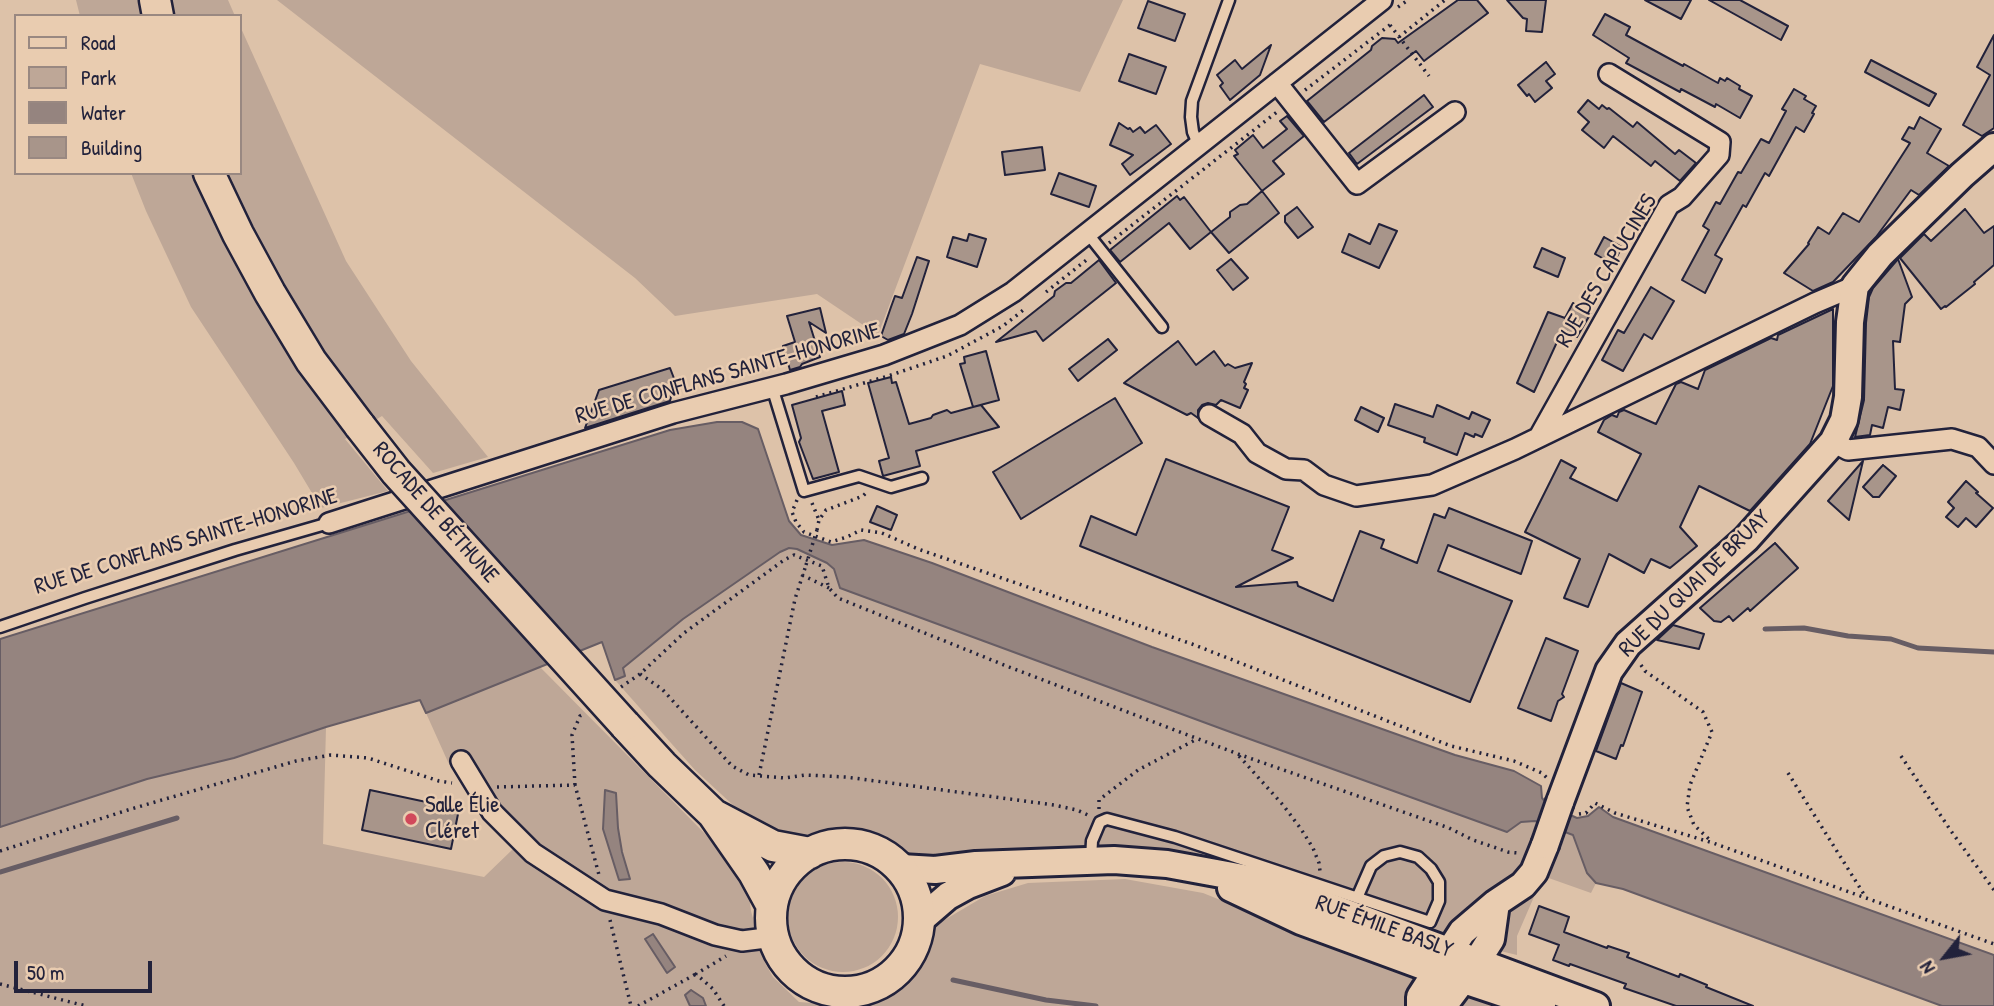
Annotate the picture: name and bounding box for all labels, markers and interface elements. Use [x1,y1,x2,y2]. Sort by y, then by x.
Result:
legend [14,14,242,175]
text: Road [81,28,115,57]
text: Park [81,63,116,92]
text: Water [81,98,126,127]
text: Building [81,133,142,162]
street label: RUE DES CAPUCINES [1550,189,1664,353]
street label: RUE DE CONFLANS SAINTE-HONORINE [573,317,883,431]
street label: ROCADE DE BÉTHUNE [366,437,504,589]
street label: RUE DE CONFLANS SAINTE-HONORINE [31,483,341,601]
street label: RUE DU QUAI DE BRUAY [1614,505,1776,663]
place label: Salle Élie Cléret [425,792,500,846]
marker: Salle Élie Cléret [403,811,419,827]
street label: RUE ÉMILE BASLY [1312,889,1456,965]
north arrow [1910,922,1980,992]
scale bar [18,946,156,990]
text: N [1913,957,1941,979]
text: 50 m [27,958,64,987]

